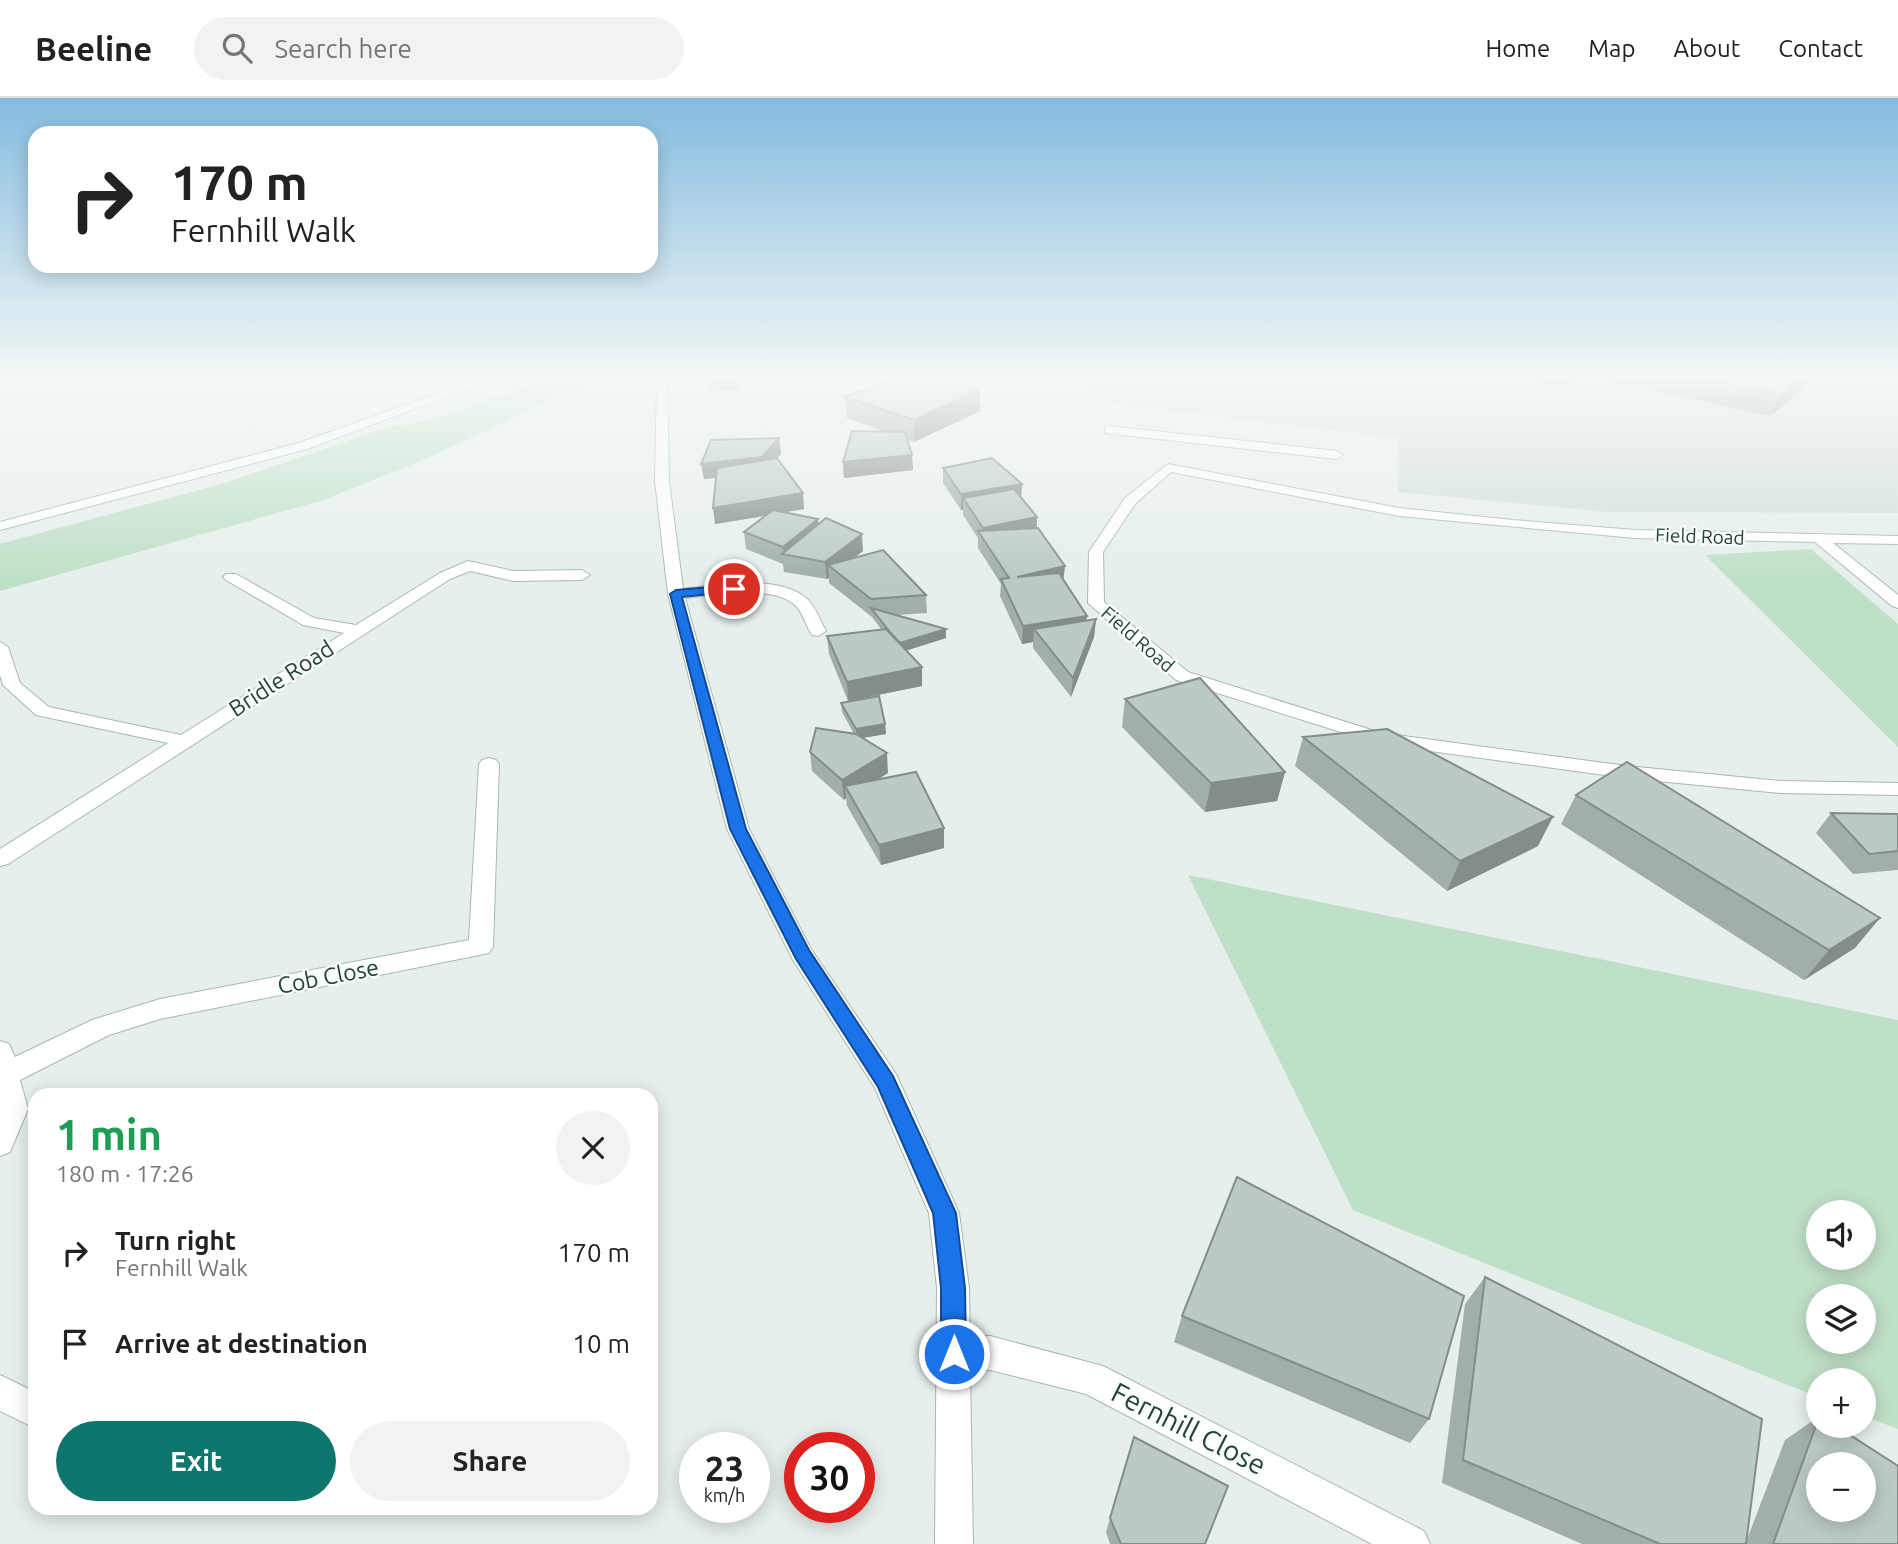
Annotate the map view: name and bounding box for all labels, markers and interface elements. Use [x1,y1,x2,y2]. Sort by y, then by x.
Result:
search box [194,17,684,80]
icon: search [218,29,256,67]
text: Beeline [35,30,152,67]
text: Search here [274,34,412,63]
text: Home [1485,35,1550,62]
text: Map [1588,35,1635,62]
text: About [1673,35,1740,62]
text: Contact [1778,35,1863,62]
icon: right [56,154,147,245]
text: 170 m [171,154,308,209]
text: Fernhill Walk [171,212,356,248]
street label: Field Road [1655,523,1745,549]
pin [704,559,764,619]
icon: arrive [715,570,753,608]
street label: Field Road [1097,601,1179,677]
street label: Bridle Road [224,635,338,721]
street label: Cob Close [275,954,381,998]
text: 1 min [56,1111,162,1158]
button: close [556,1111,630,1185]
text: 180 m · 17:26 [56,1161,194,1186]
map controls [1806,1200,1876,1522]
button: sound [1806,1200,1876,1270]
text: Turn right [115,1226,236,1255]
icon: right [56,1234,94,1272]
text: 170 m [558,1238,630,1267]
text: Fernhill Walk [115,1255,248,1280]
button: layers [1806,1284,1876,1354]
position arrow [917,1317,991,1391]
icon: arrive [56,1325,94,1363]
text: Arrive at destination [115,1329,368,1358]
text: 10 m [572,1329,630,1358]
button: + [1806,1368,1876,1438]
street label: Fernhill Close [1107,1376,1271,1480]
button: Exit [56,1421,336,1501]
button: Share [350,1421,630,1501]
speed limit sign: 30 [784,1432,875,1523]
text: 23 [705,1448,744,1488]
button: − [1806,1452,1876,1522]
text: km/h [704,1485,745,1505]

